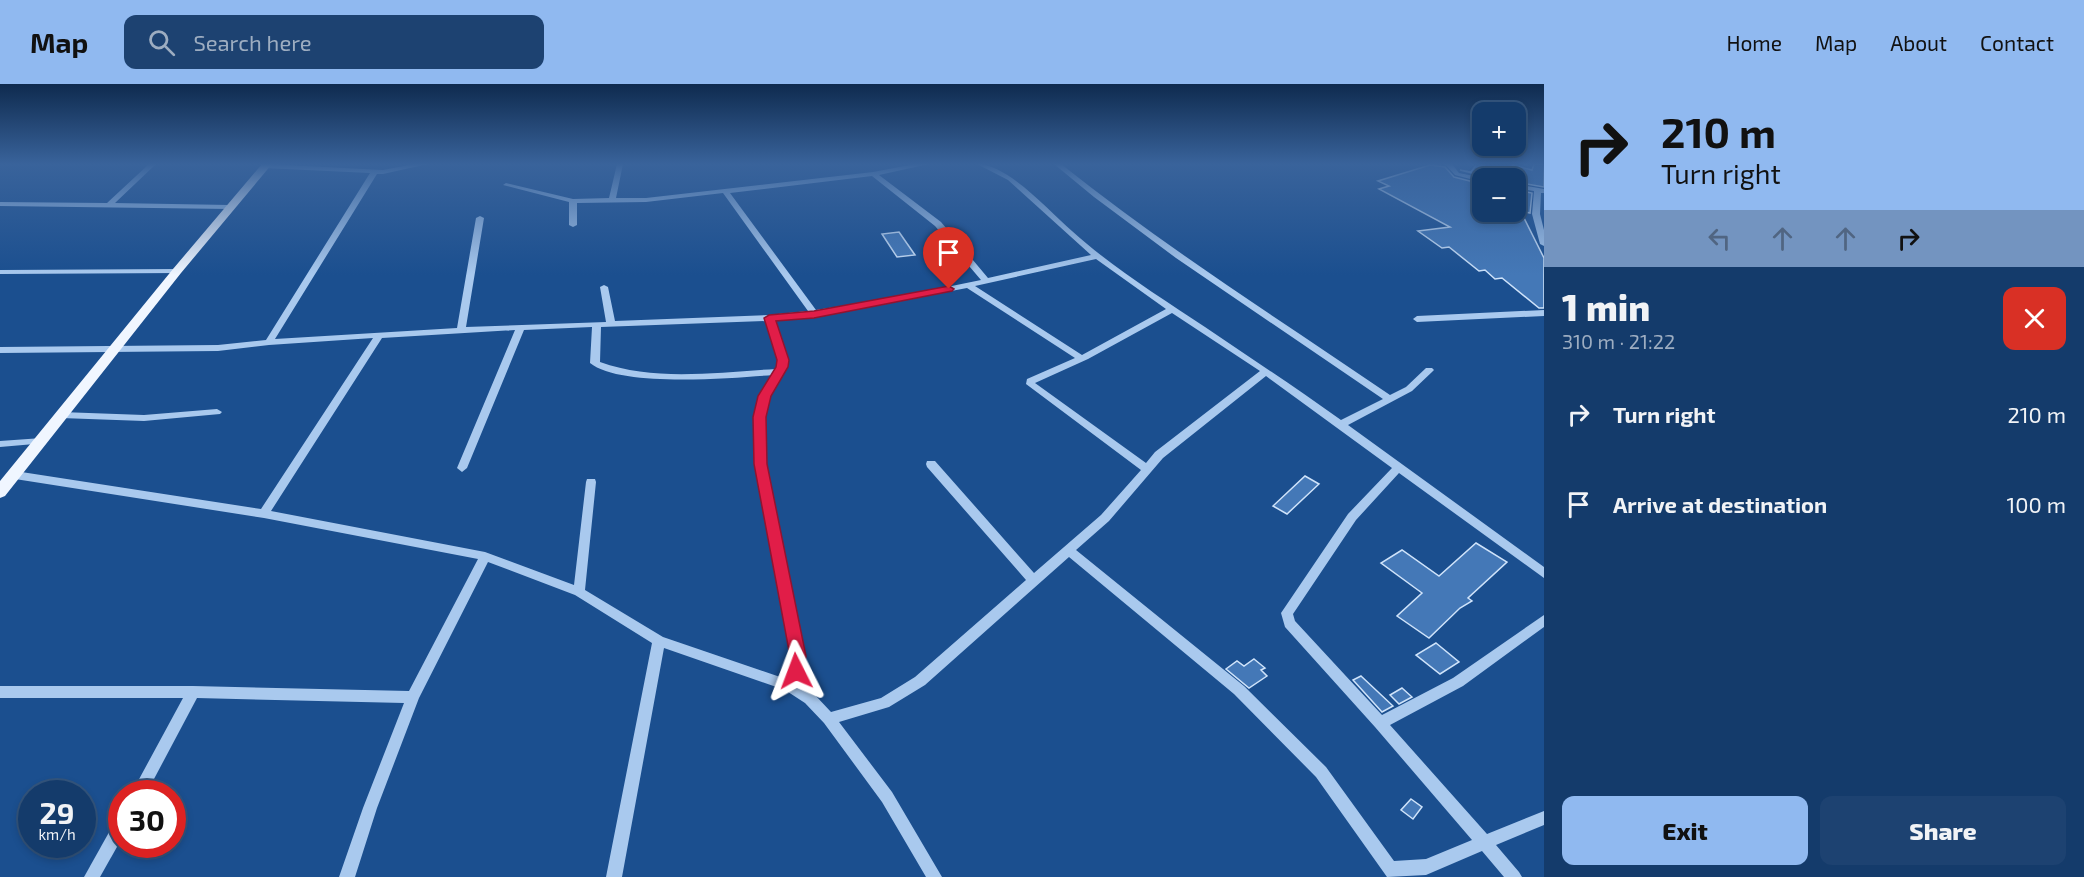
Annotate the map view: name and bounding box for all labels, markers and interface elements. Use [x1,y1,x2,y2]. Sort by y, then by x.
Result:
search box [124,15,544,69]
text: Map [30,25,88,59]
icon: search [145,26,178,59]
text: Search here [193,29,312,55]
text: Home [1726,30,1782,55]
text: Map [1815,30,1857,55]
text: About [1890,30,1947,55]
text: Contact [1980,30,2054,55]
map controls [1472,102,1526,222]
button: + [1472,102,1526,156]
text: 210 m [1661,106,1776,156]
icon: right [1562,108,1640,186]
text: Turn right [1661,157,1781,189]
button: − [1472,168,1526,222]
icon: left [1703,222,1736,255]
icon: ahead [1766,222,1799,255]
icon: ahead [1829,222,1862,255]
icon: right [1892,222,1925,255]
pin [923,227,974,289]
icon: arrive [932,236,965,269]
text: 1 min [1562,285,1650,328]
button: close [2003,287,2066,350]
text: 310 m · 21:22 [1562,329,1675,353]
icon: right [1562,398,1595,431]
text: Turn right [1613,401,1715,427]
text: 210 m [2007,401,2066,427]
icon: arrive [1562,488,1595,521]
text: Arrive at destination [1613,491,1827,517]
text: 100 m [2007,491,2066,517]
position arrow [764,639,828,703]
speed limit sign: 30 [108,780,186,858]
text: 29 [39,794,75,830]
button: Exit [1562,796,1808,865]
button: Share [1820,796,2066,865]
text: km/h [38,825,76,843]

